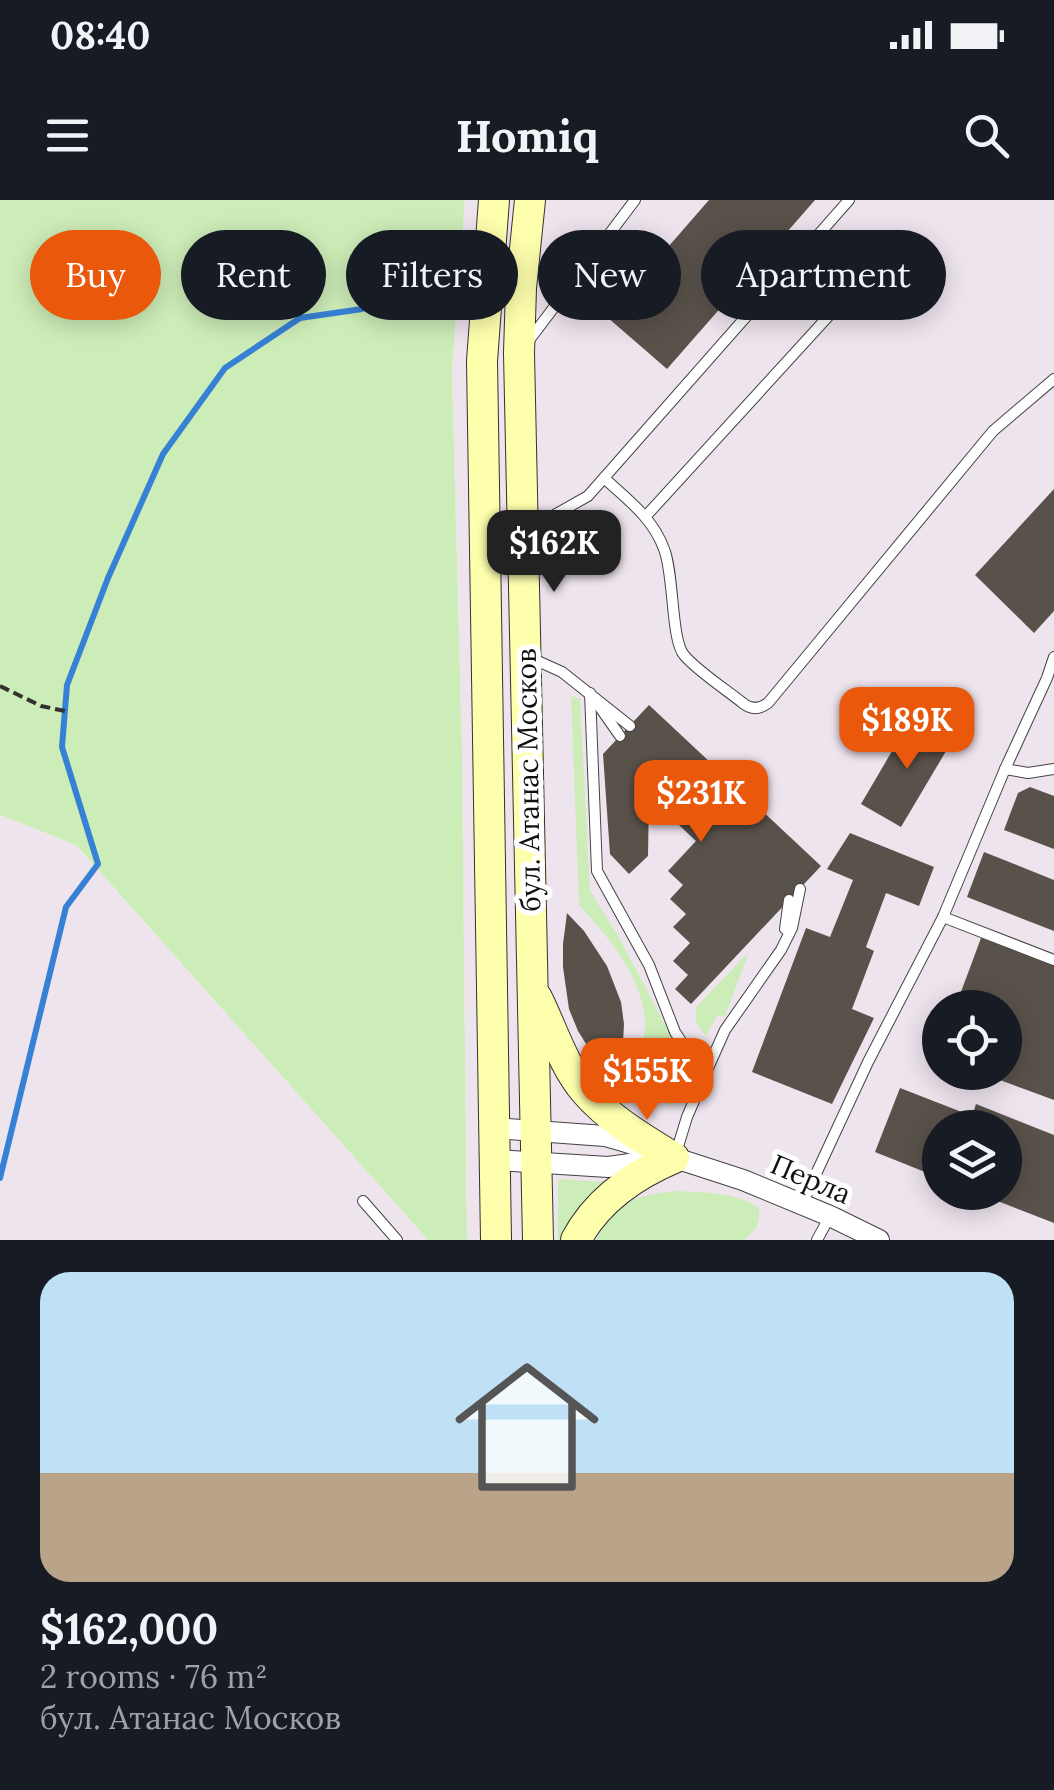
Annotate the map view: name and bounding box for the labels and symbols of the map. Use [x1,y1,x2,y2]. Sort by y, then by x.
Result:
pin: $162K [484,510,624,595]
street label: бул. Атанас Москов [508,648,548,912]
pin: $189K [837,687,977,772]
pin: $231K [631,760,771,845]
pin: $155K [577,1038,717,1123]
street label: Перла [765,1146,857,1212]

